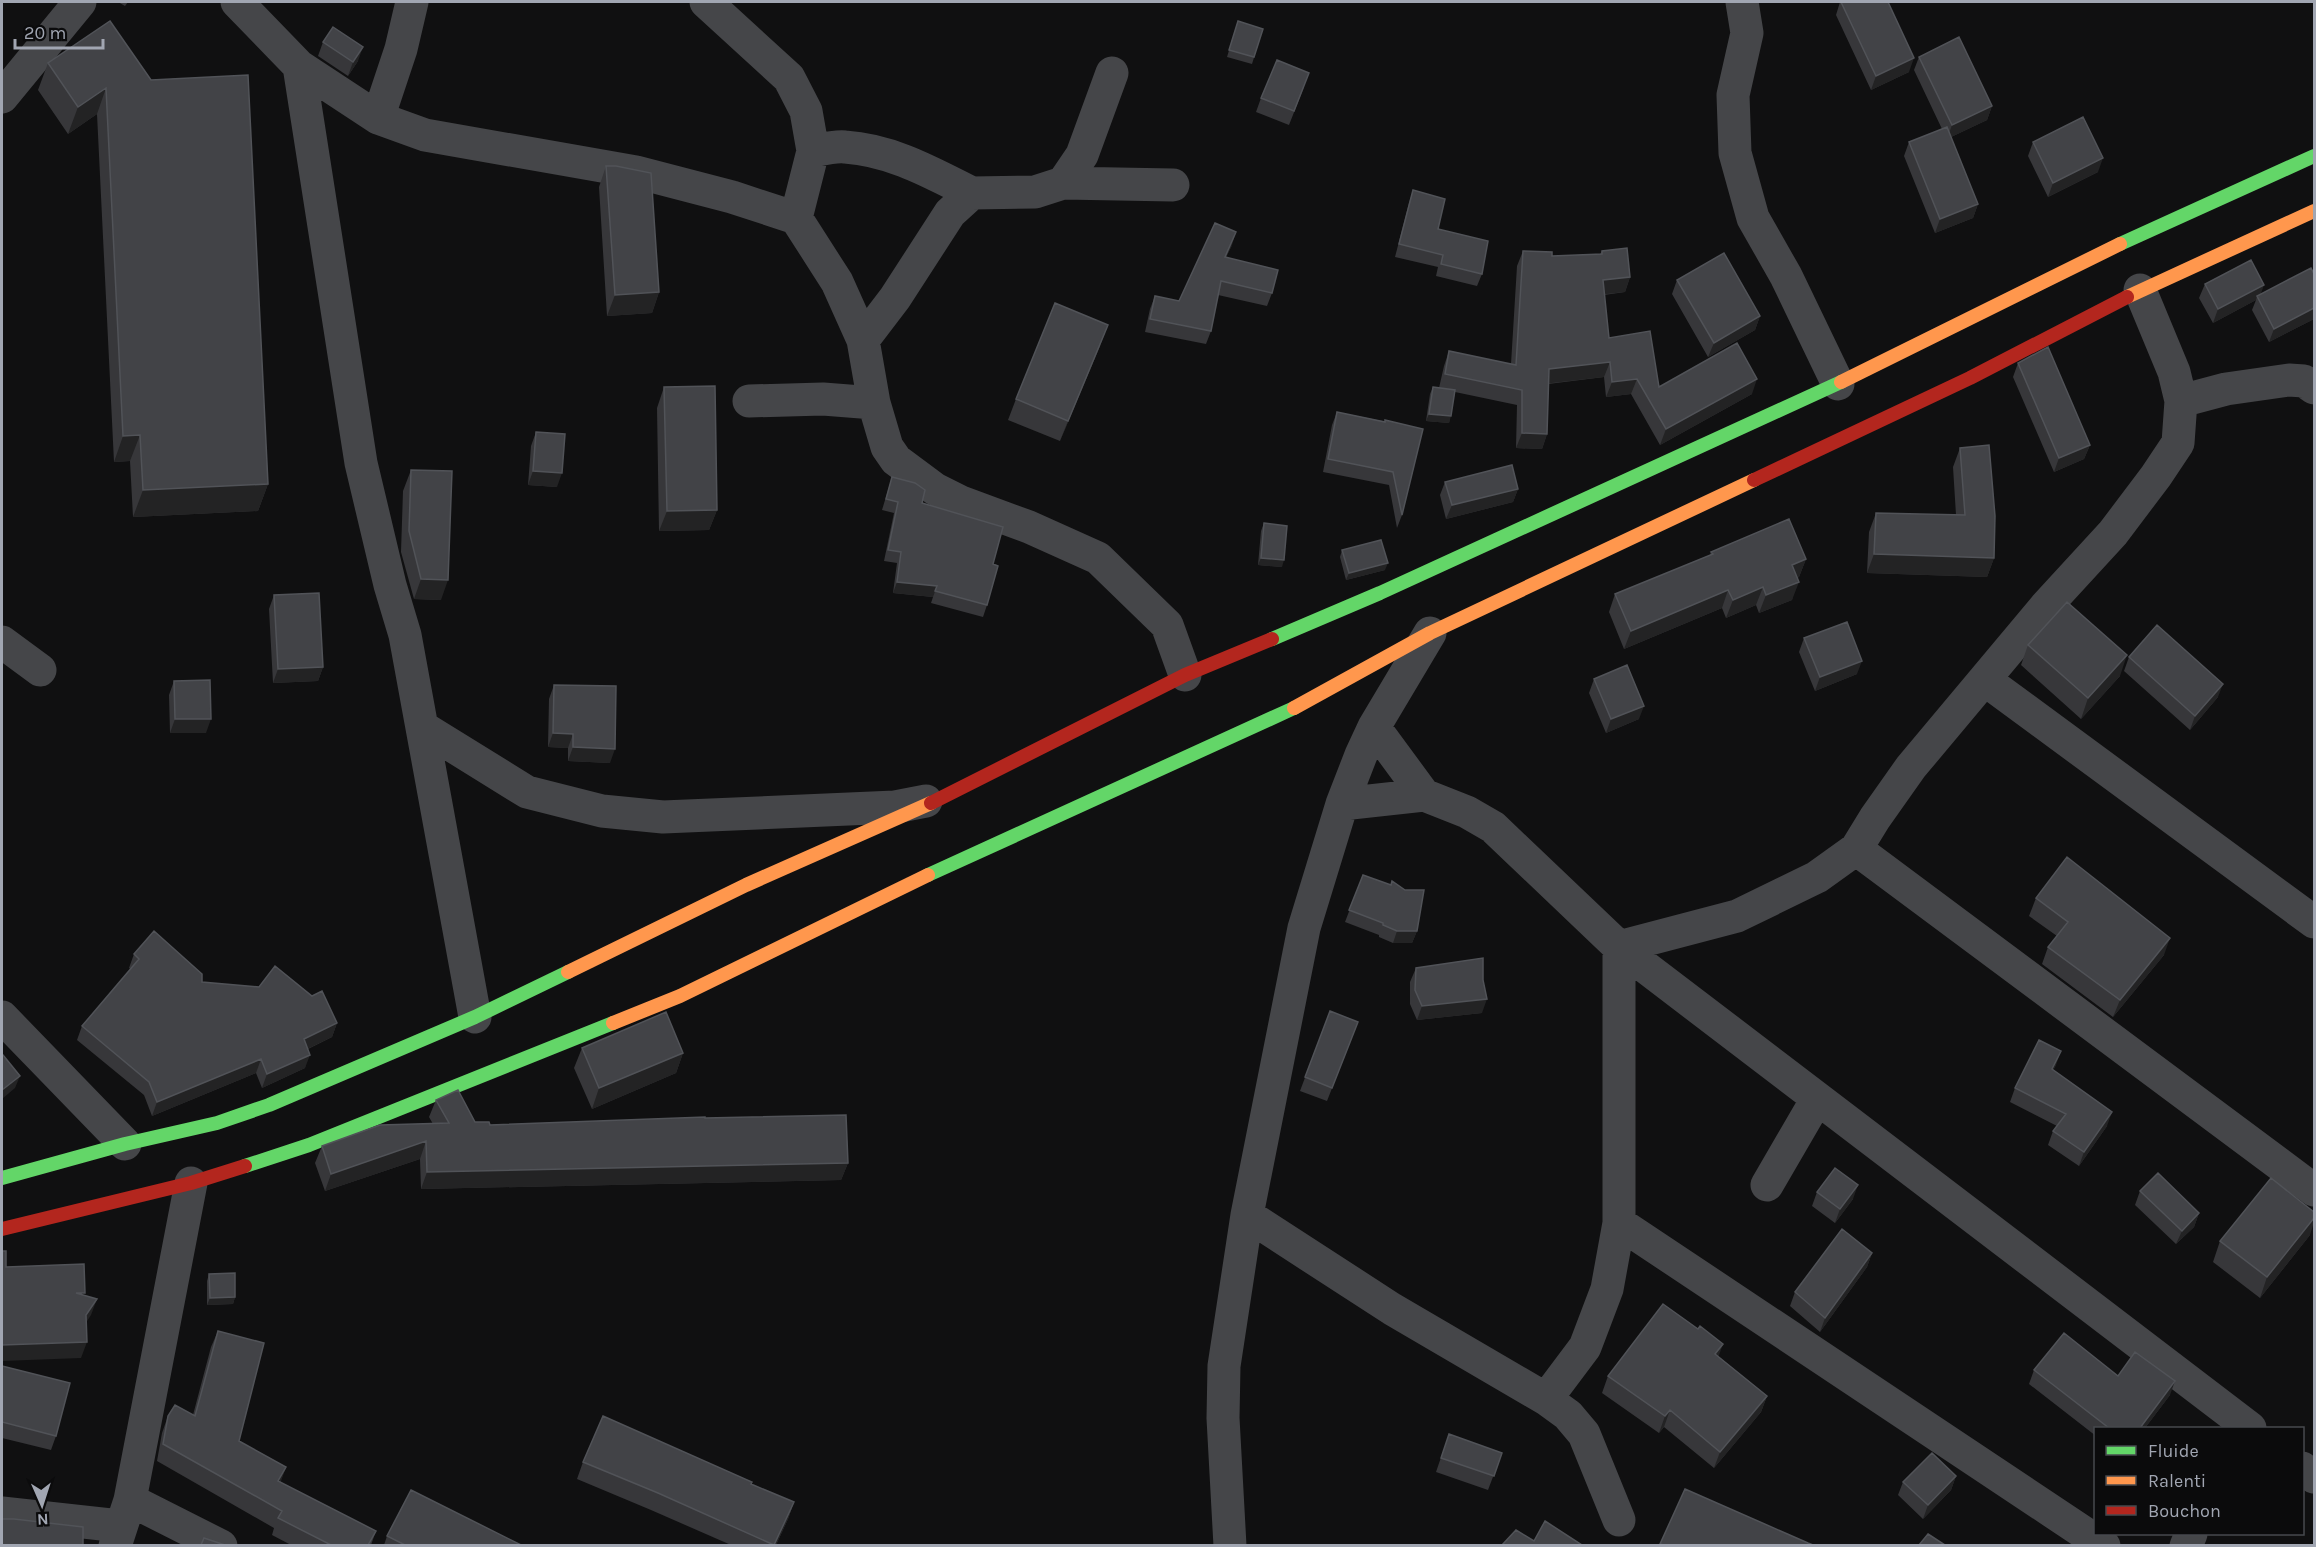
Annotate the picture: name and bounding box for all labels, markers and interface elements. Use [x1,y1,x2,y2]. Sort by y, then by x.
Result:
scale bar [15,12,104,50]
text: 20 m [24,22,66,44]
legend [2094,1427,2304,1535]
text: Fluide [2148,1440,2199,1462]
text: Ralenti [2148,1470,2206,1492]
north arrow [12,1475,72,1535]
text: Bouchon [2148,1500,2221,1522]
text: N [37,1510,49,1529]

